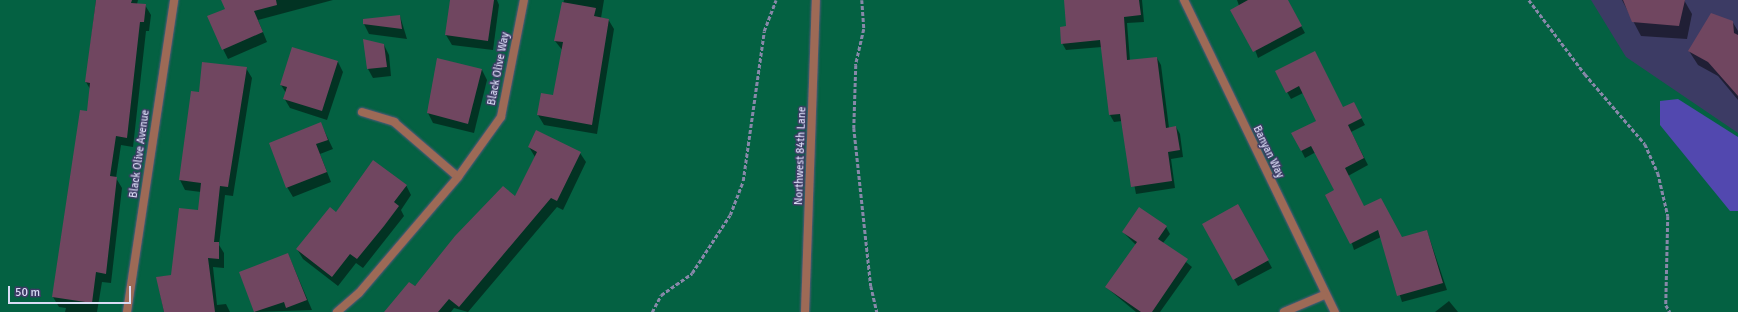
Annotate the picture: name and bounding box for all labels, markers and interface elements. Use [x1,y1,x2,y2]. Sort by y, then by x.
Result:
street label: Black Olive Way [485,31,513,107]
street label: Northwest 84th Lane [793,107,809,205]
street label: Black Olive Avenue [127,109,153,199]
street label: Banyan Way [1250,124,1286,180]
scale bar [10,278,133,304]
text: 50 m [15,285,40,300]

